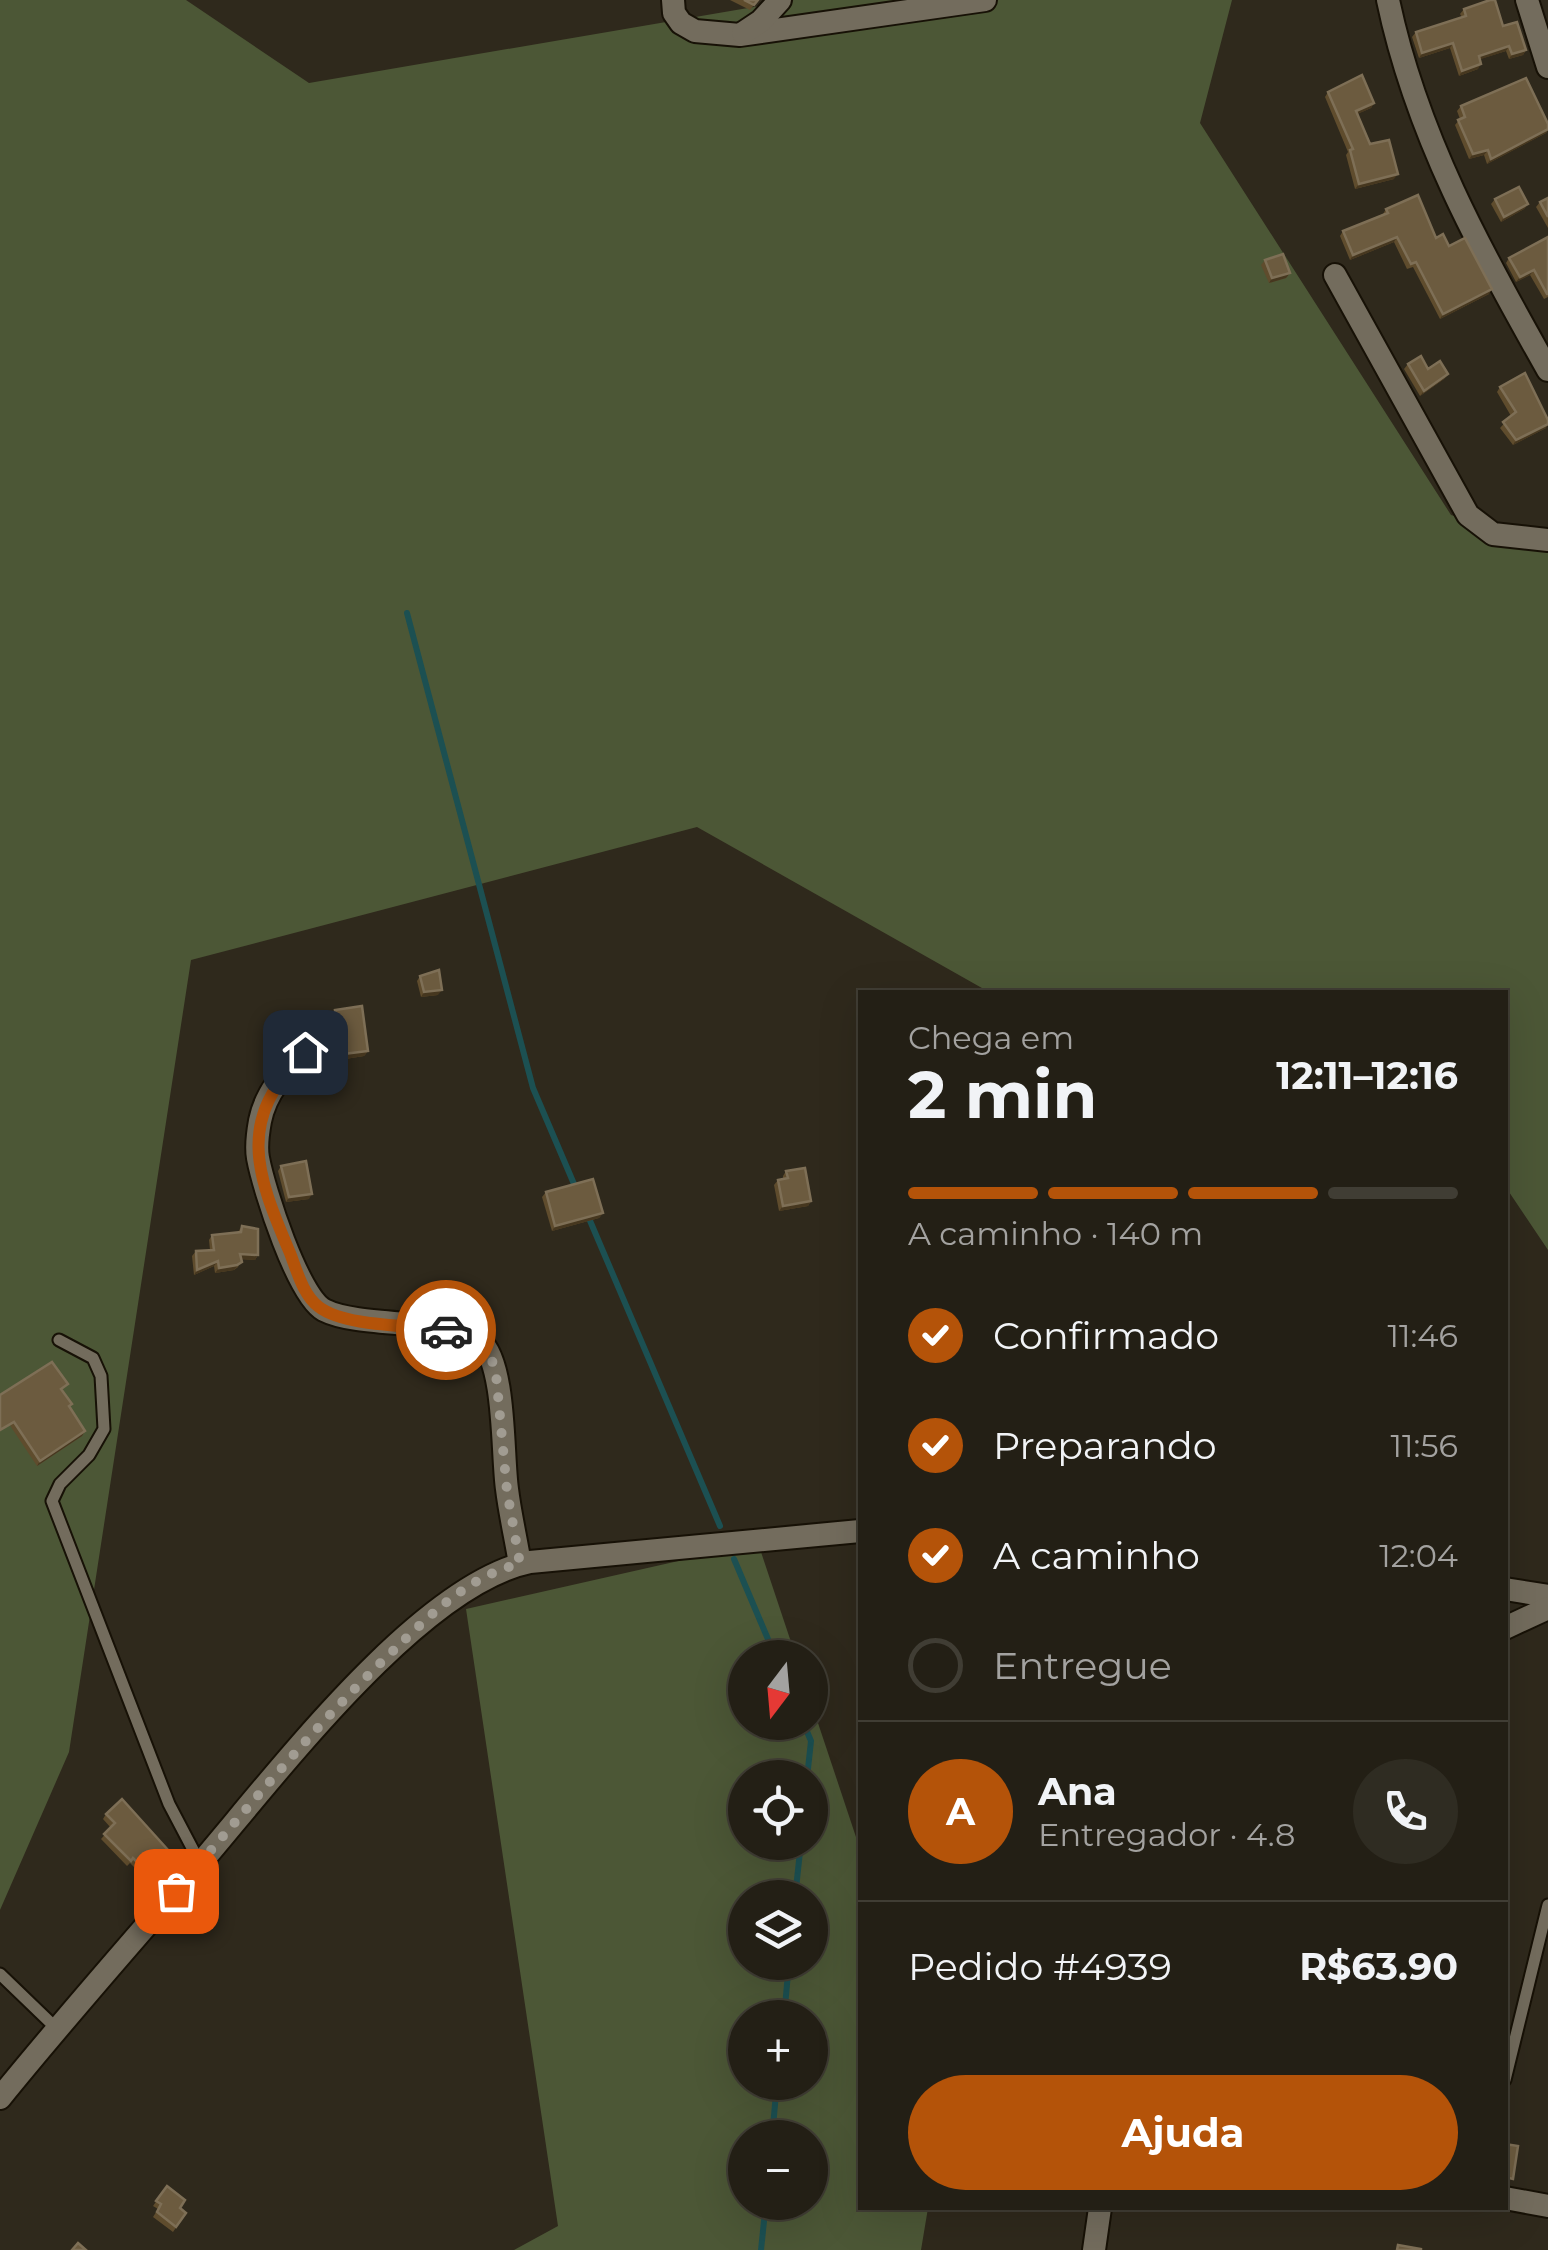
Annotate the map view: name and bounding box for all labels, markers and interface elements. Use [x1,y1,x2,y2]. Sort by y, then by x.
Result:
pin [263,1010,348,1095]
text: Chega em [908,1018,1074,1057]
icon: home [278,1025,333,1080]
text: 12:11–12:16 [1276,1052,1458,1099]
text: 2 min [908,1055,1097,1134]
text: A caminho · 140 m [908,1214,1203,1253]
courier [396,1280,496,1380]
icon: car [419,1303,474,1358]
icon: check [908,1308,963,1363]
text: Confirmado [993,1312,1219,1359]
text: 11:46 [1387,1316,1458,1355]
icon: check [908,1418,963,1473]
text: Preparando [993,1422,1217,1469]
text: 11:56 [1391,1426,1458,1465]
icon: check [908,1528,963,1583]
text: A caminho [993,1532,1200,1579]
text: 12:04 [1379,1536,1458,1575]
north arrow [728,1640,828,1740]
map controls [728,1640,828,2220]
text: Entregue [993,1642,1172,1689]
button: phone [1353,1759,1458,1864]
button: locate [728,1760,828,1860]
text: Ana [1038,1768,1117,1815]
text: A [946,1788,975,1835]
text: Entregador · 4.8 [1038,1815,1295,1854]
pin [134,1849,219,1934]
icon: bag [149,1864,204,1919]
button: layers [728,1880,828,1980]
text: Pedido #4939 [908,1943,1172,1990]
text: R$63.90 [1299,1943,1458,1990]
button: + [728,2000,828,2100]
button: Ajuda [908,2075,1458,2190]
button: − [728,2120,828,2220]

